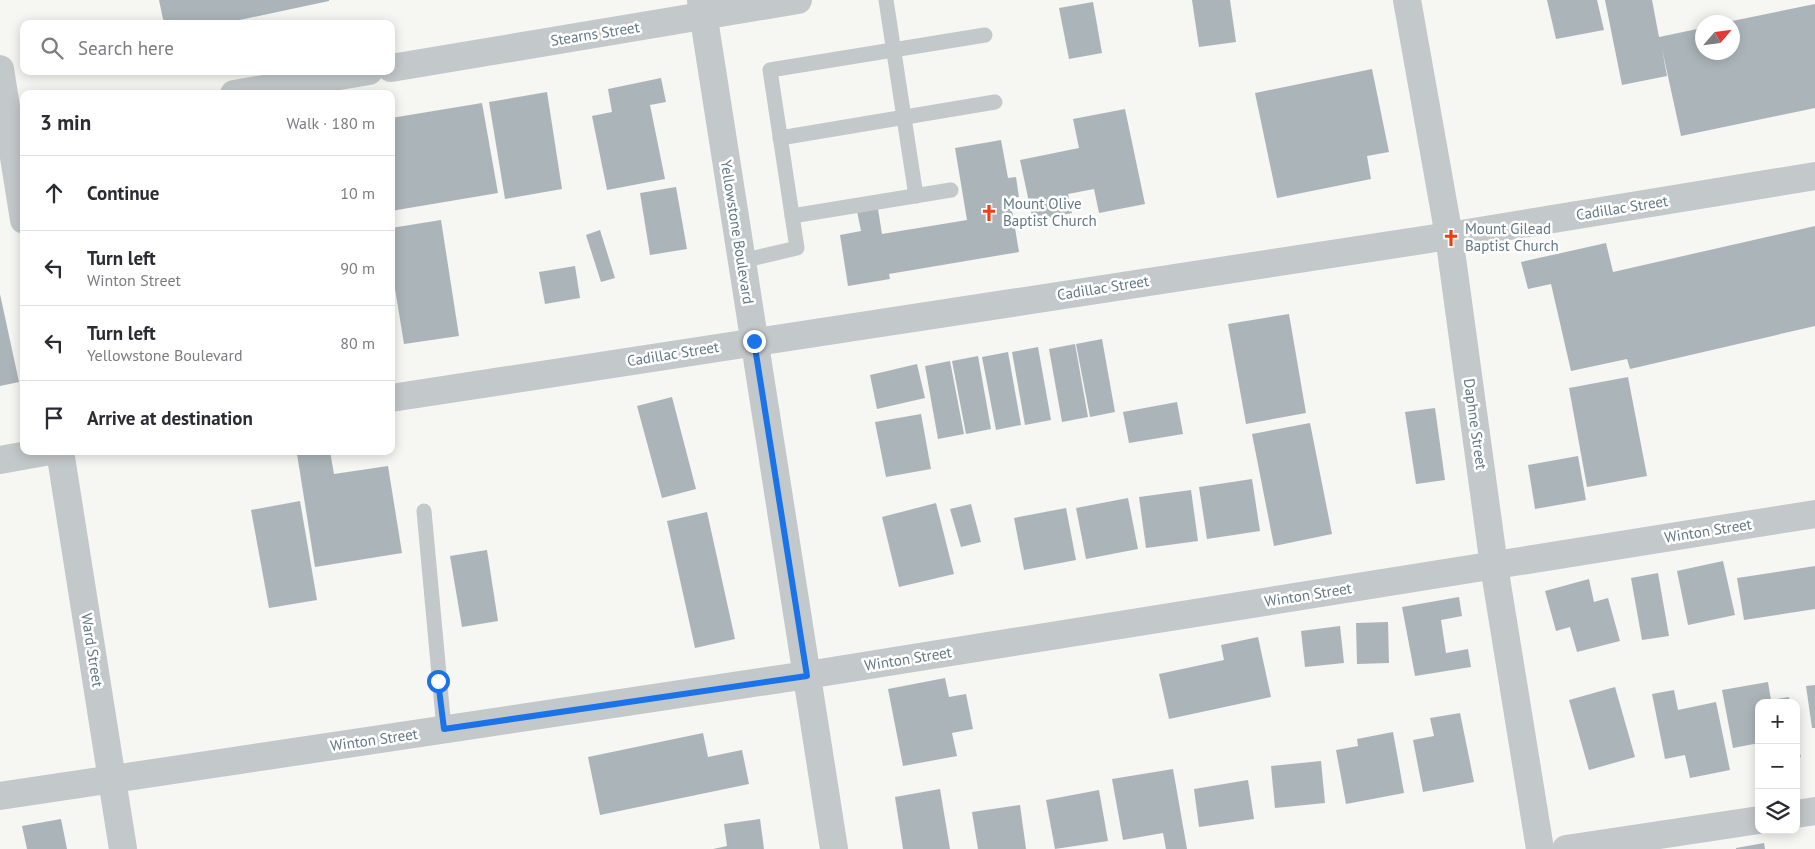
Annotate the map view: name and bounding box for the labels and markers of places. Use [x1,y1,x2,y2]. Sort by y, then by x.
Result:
place label: Mount Olive Baptist Church [1003,194,1097,230]
church icon: Mount Olive Baptist Church [979,203,999,223]
place label: Mount Gilead Baptist Church [1465,219,1559,255]
church icon: Mount Gilead Baptist Church [1441,228,1461,248]

